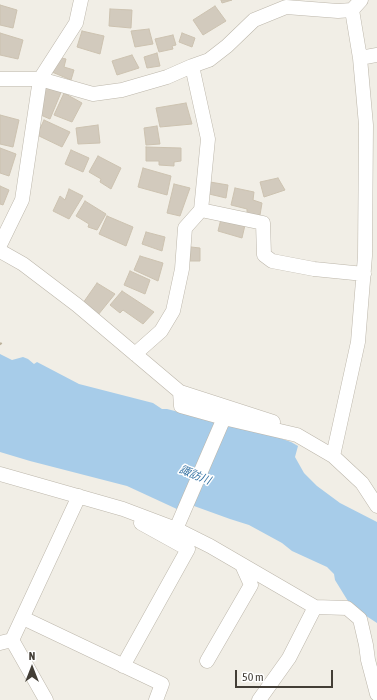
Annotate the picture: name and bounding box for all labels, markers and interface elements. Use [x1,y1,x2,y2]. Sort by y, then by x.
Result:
water label: 諏訪川 [177,463,213,487]
north arrow [12,648,52,688]
text: N [29,650,35,662]
scale bar [237,662,335,688]
text: 50 m [242,670,264,684]

